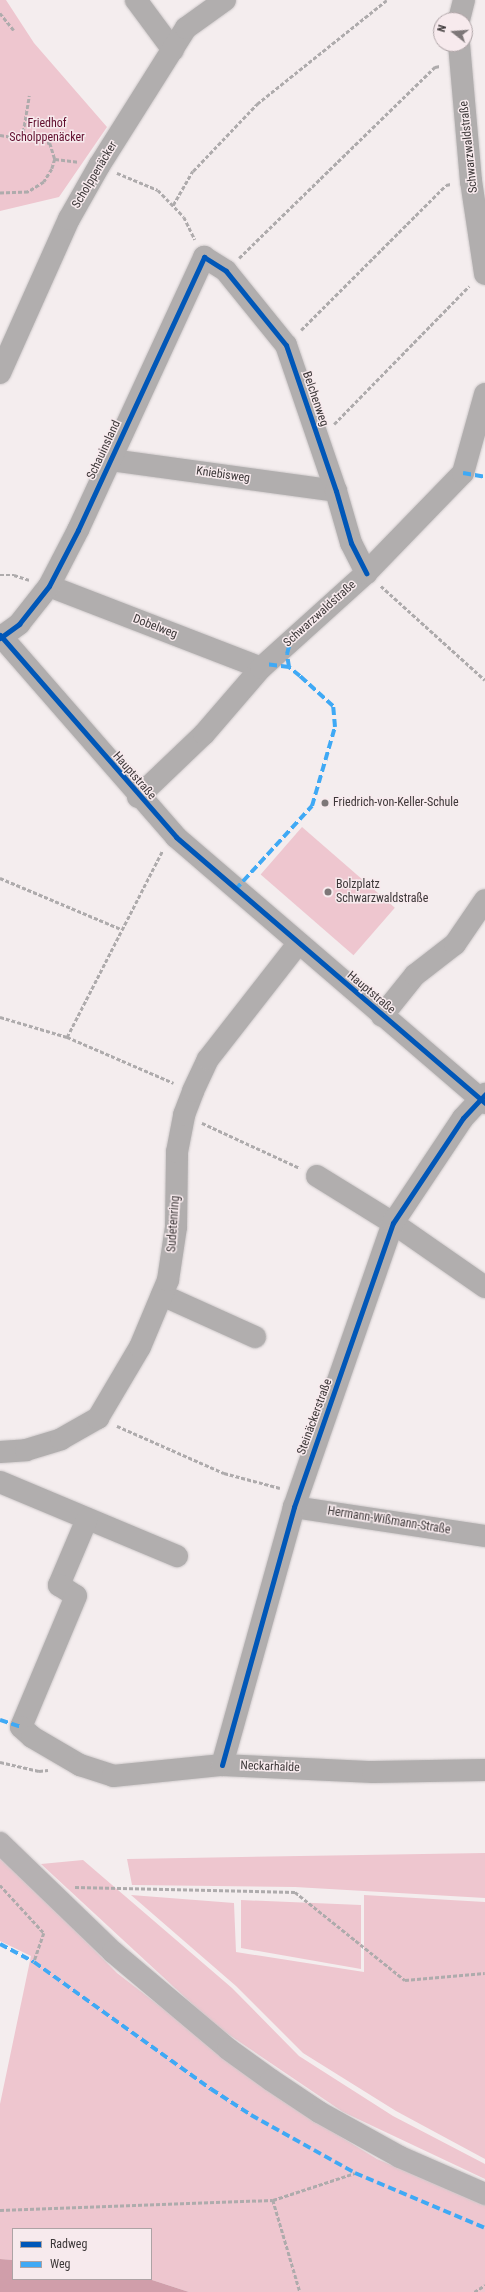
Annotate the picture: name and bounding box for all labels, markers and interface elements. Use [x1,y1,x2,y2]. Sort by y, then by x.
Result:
north arrow [433,12,473,52]
text: N [435,24,449,34]
street label: Schwarzwaldstraße [457,100,481,194]
park label: Friedhof Scholppenäcker [9,117,85,145]
street label: Scholppenäcker [69,139,121,211]
street label: Belchenweg [299,370,331,428]
street label: Schauinsland [84,418,124,482]
street label: Kniebisweg [195,464,251,486]
street label: Schwarzwaldstraße [281,578,359,650]
street label: Dobelweg [131,612,179,642]
street label: Hauptstraße [109,749,159,803]
place label: Friedrich-von-Keller-Schule [333,796,459,810]
marker: Friedrich-von-Keller-Schule [320,798,330,808]
place label: Bolzplatz Schwarzwaldstraße [336,878,428,906]
marker: Bolzplatz Schwarzwaldstraße [323,887,333,897]
street label: Hauptstraße [344,969,398,1017]
street label: Sudetenring [165,1195,183,1253]
street label: Steinäckerstraße [295,1377,335,1457]
street label: Hermann-Wißmann-Straße [326,1504,452,1538]
street label: Neckarhalde [240,1759,300,1775]
legend [12,2228,152,2280]
text: Radweg [50,2237,87,2251]
text: Weg [50,2257,71,2271]

